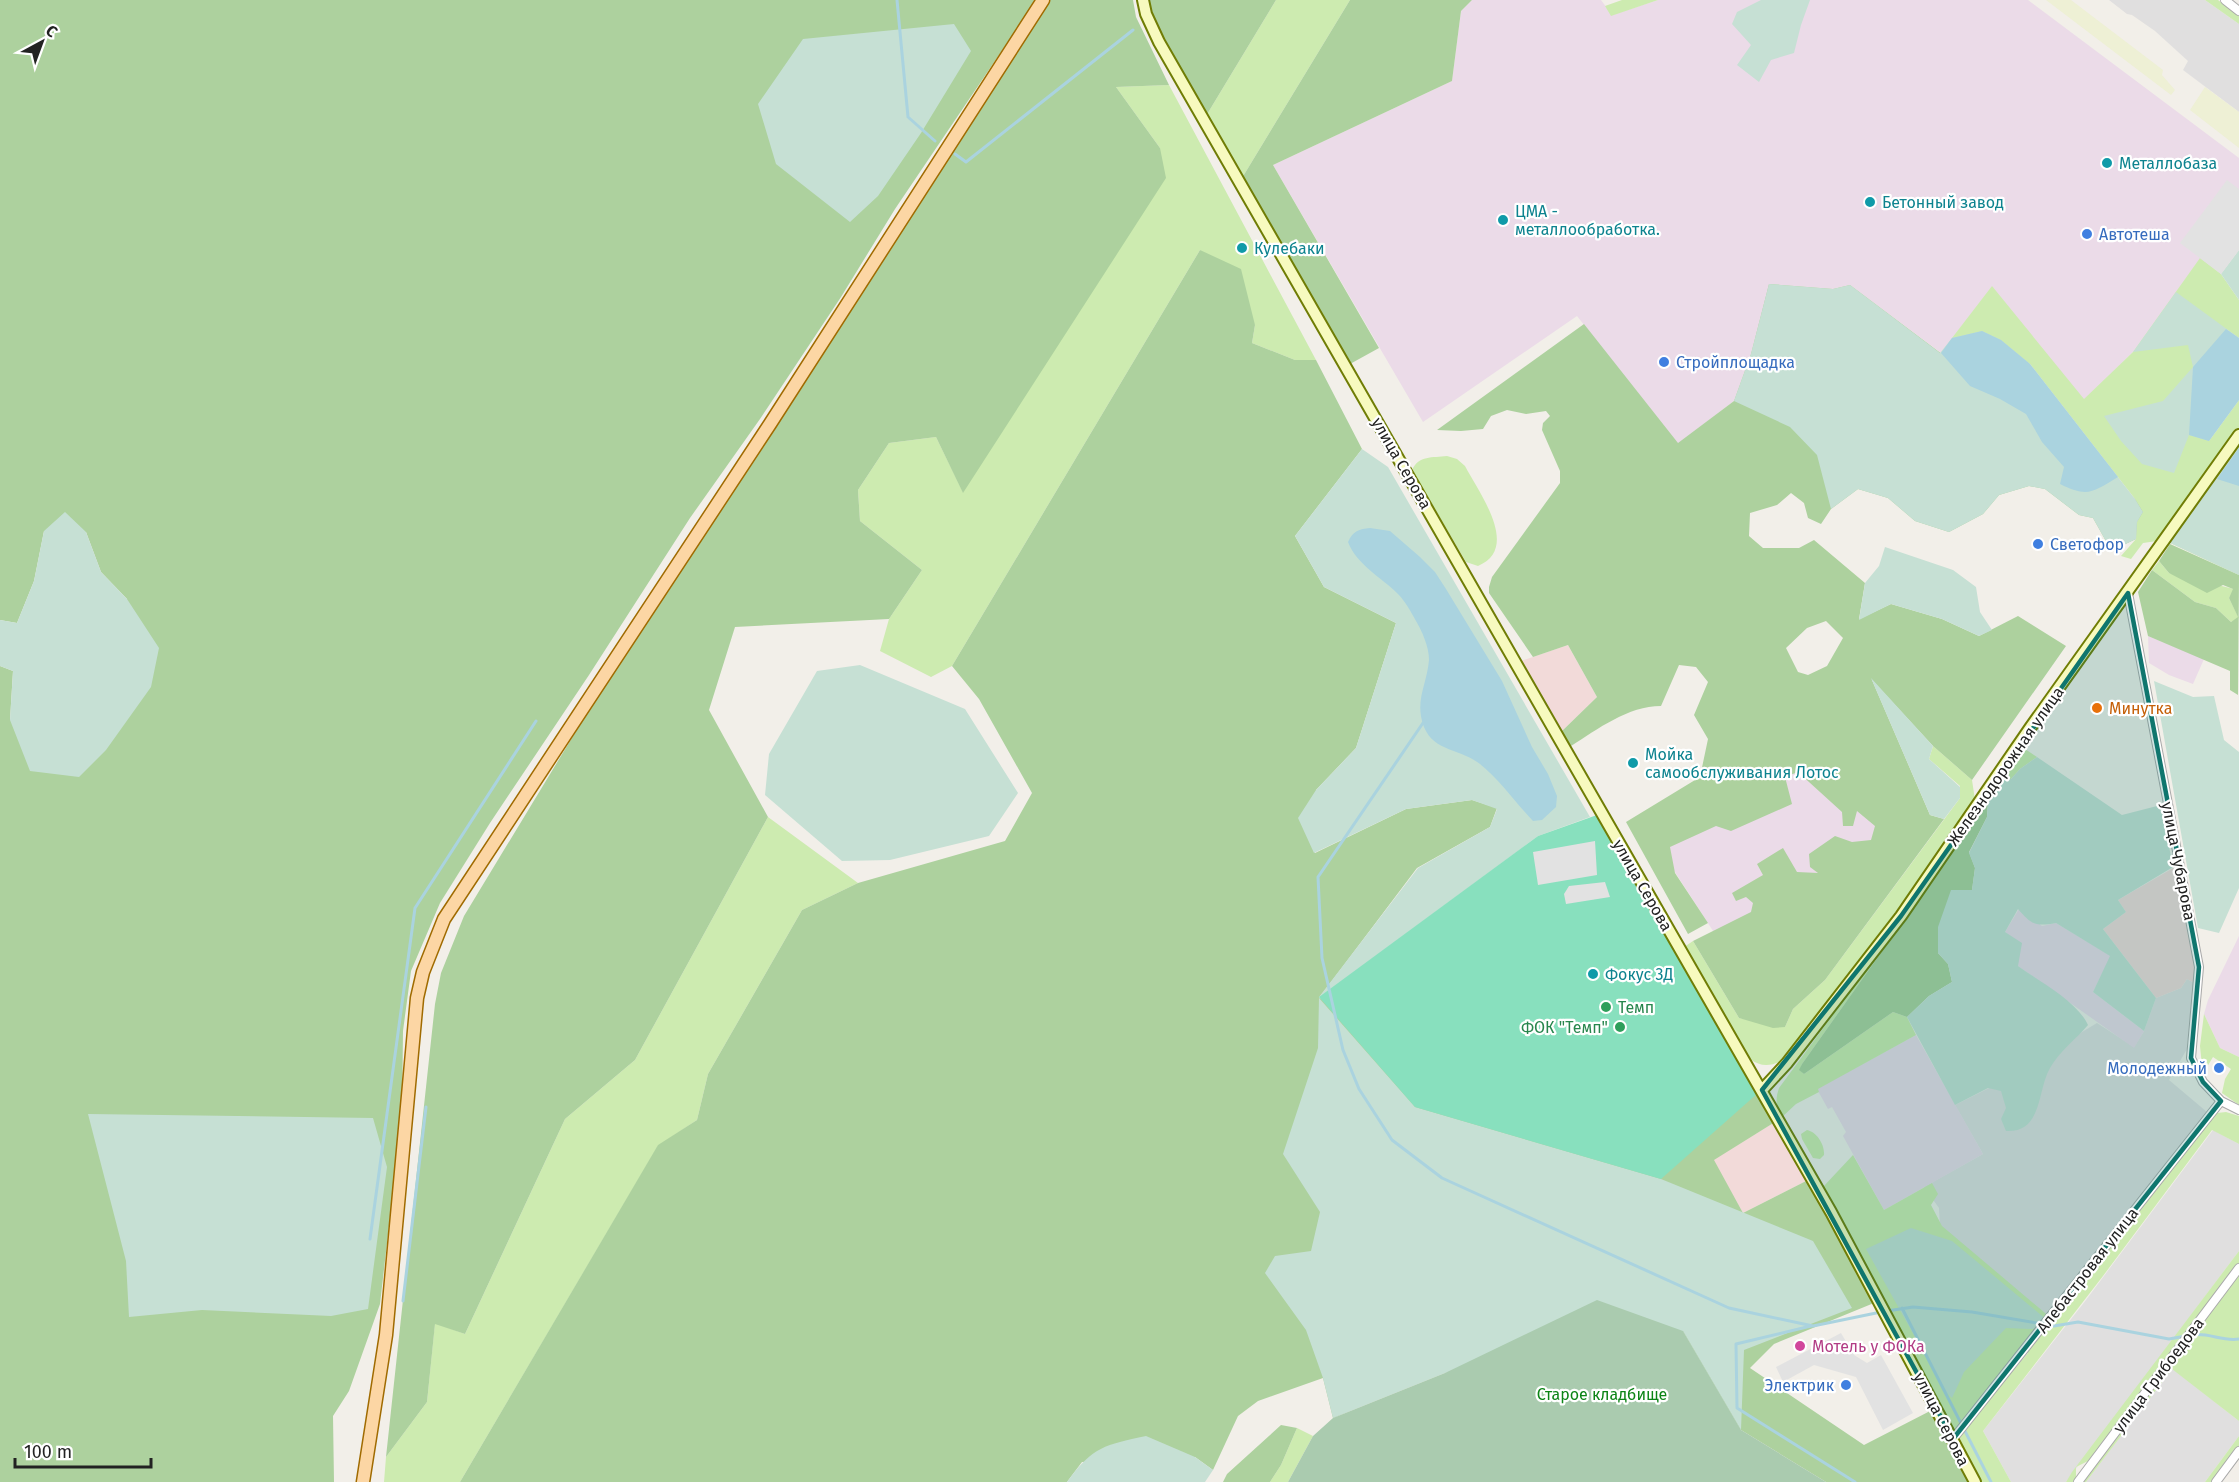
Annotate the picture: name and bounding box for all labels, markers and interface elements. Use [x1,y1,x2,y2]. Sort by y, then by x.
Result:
north arrow [12,12,72,72]
text: С [42,21,62,42]
place label: Металлобаза [2119,154,2217,173]
marker: Металлобаза [2100,156,2114,170]
place label: Бетонный завод [1882,193,2004,212]
marker: Бетонный завод [1863,195,1877,209]
place label: ЦМА - металлообработка. [1515,202,1660,239]
marker: ЦМА - металлообработка. [1496,213,1510,227]
place label: Автотеша [2099,225,2170,244]
marker: Автотеша [2080,227,2094,241]
place label: Кулебаки [1254,239,1325,258]
marker: Кулебаки [1235,241,1249,255]
place label: Стройплощадка [1676,353,1795,372]
marker: Стройплощадка [1657,355,1671,369]
street label: улица Серова [1368,414,1435,512]
place label: Светофор [2050,535,2124,554]
marker: Светофор [2031,537,2045,551]
street label: Железнодорожная улица [1943,683,2068,850]
place label: Минутка [2109,699,2172,718]
marker: Минутка [2090,701,2104,715]
place label: Мойка самообслуживания Лотос [1645,745,1839,782]
marker: Мойка самообслуживания Лотос [1626,756,1640,770]
street label: улица Чубарова [2158,800,2199,922]
street label: улица Серова [1609,836,1676,934]
place label: Фокус 3Д [1605,965,1673,984]
marker: Фокус 3Д [1586,967,1600,981]
place label: Темп [1618,998,1654,1017]
marker: Темп [1599,1000,1613,1014]
place label: ФОК "Темп" [1521,1018,1608,1037]
marker: ФОК "Темп" [1613,1020,1627,1034]
place label: Молодежный [2107,1059,2207,1078]
marker: Молодежный [2212,1061,2226,1075]
street label: Алебастровая улица [2033,1204,2142,1337]
street label: улица Грибоедова [2109,1314,2208,1437]
place label: Мотель у ФОКа [1812,1337,1925,1356]
marker: Мотель у ФОКа [1793,1339,1807,1353]
street label: улица Серова [1910,1369,1973,1469]
place label: Электрик [1765,1376,1835,1395]
marker: Электрик [1839,1378,1853,1392]
park label: Старое кладбище [1537,1385,1667,1404]
scale bar [15,1431,152,1469]
text: 100 m [24,1441,72,1463]

